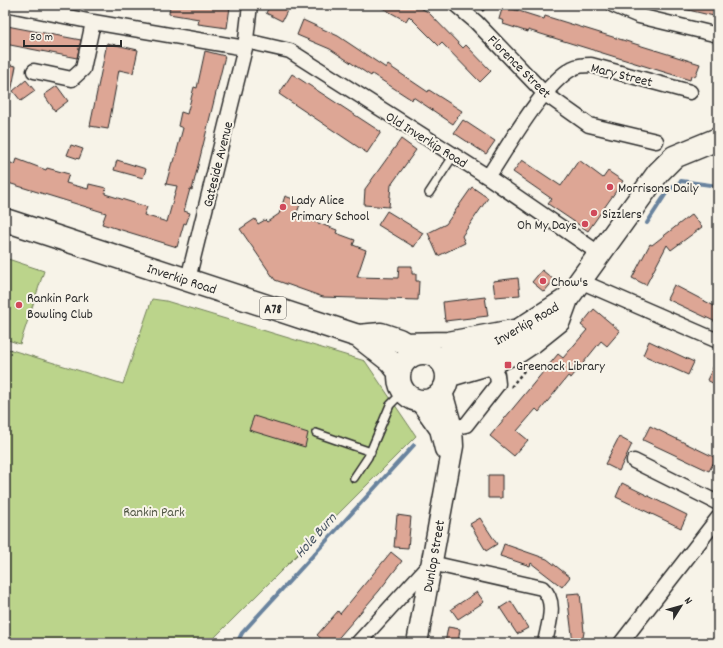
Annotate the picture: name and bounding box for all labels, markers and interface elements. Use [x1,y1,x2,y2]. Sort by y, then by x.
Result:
scale bar [24,22,121,48]
text: 50 m [30,29,53,46]
street label: Florence Street [482,31,555,104]
street label: Mary Street [589,59,654,93]
street label: Old Inverkip Road [381,107,471,174]
street label: Gateside Avenue [199,120,239,209]
place label: Morrisons Daily [618,179,699,199]
marker: Morrisons Daily [605,182,615,192]
place label: Lady Alice Primary School [291,191,370,227]
marker: Lady Alice Primary School [278,202,288,212]
place label: Sizzlers [602,205,642,225]
marker: Sizzlers [589,208,599,218]
place label: Oh My Days [517,216,577,236]
marker: Oh My Days [580,219,590,229]
street label: Inverkip Road [144,259,219,301]
place label: Chow's [551,273,588,293]
marker: Chow's [538,276,548,286]
place label: Rankin Park Bowling Club [27,289,93,325]
road number: A78 [260,297,286,319]
street label: Inverkip Road [491,298,563,351]
marker: Rankin Park Bowling Club [14,300,24,310]
place label: Greenock Library [516,357,605,377]
marker: Greenock Library [503,360,513,370]
park label: Rankin Park [123,503,185,523]
water label: Hole Burn [290,508,343,564]
street label: Dunlop Street [419,519,451,594]
north arrow [661,586,701,626]
text: N [679,594,696,609]

